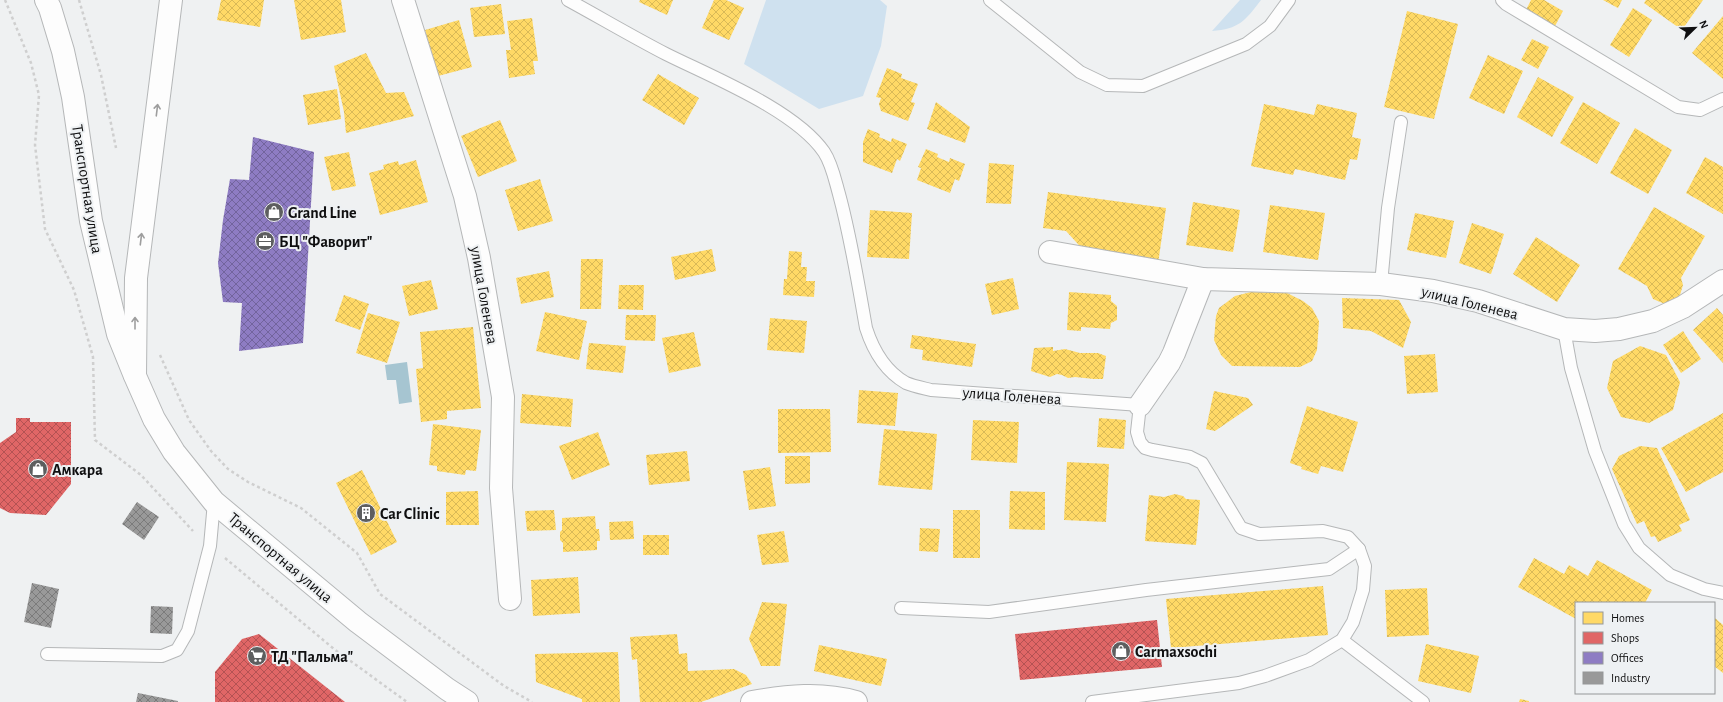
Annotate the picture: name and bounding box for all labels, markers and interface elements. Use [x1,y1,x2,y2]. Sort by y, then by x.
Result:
north arrow [1675,8,1715,48]
text: N [1697,19,1710,30]
one-way arrow [153,104,161,117]
street label: Транспортная улица [68,124,105,255]
shop icon: Grand Line [263,201,285,223]
place label: Grand Line [288,205,357,221]
office icon: БЦ "Фаворит" [254,230,276,252]
one-way arrow [137,233,144,246]
place label: БЦ "Фаворит" [279,234,373,250]
street label: улица Голенева [466,244,501,346]
street label: улица Голенева [1419,283,1520,324]
one-way arrow [131,317,139,330]
street label: улица Голенева [961,384,1062,408]
shop icon: Амкара [27,458,49,480]
place label: Амкара [52,462,103,478]
building icon: Car Clinic [355,502,377,524]
place label: Car Clinic [380,506,439,522]
street label: Транспортная улица [225,510,335,607]
legend [1575,602,1715,694]
text: Homes [1611,612,1644,624]
text: Shops [1611,632,1639,644]
shop icon: Carmaxsochi [1110,640,1132,662]
place label: Carmaxsochi [1135,644,1217,660]
supermarket icon: ТД "Пальма" [246,645,268,667]
place label: ТД "Пальма" [271,649,353,665]
text: Offices [1611,652,1644,664]
text: Industry [1611,672,1650,685]

